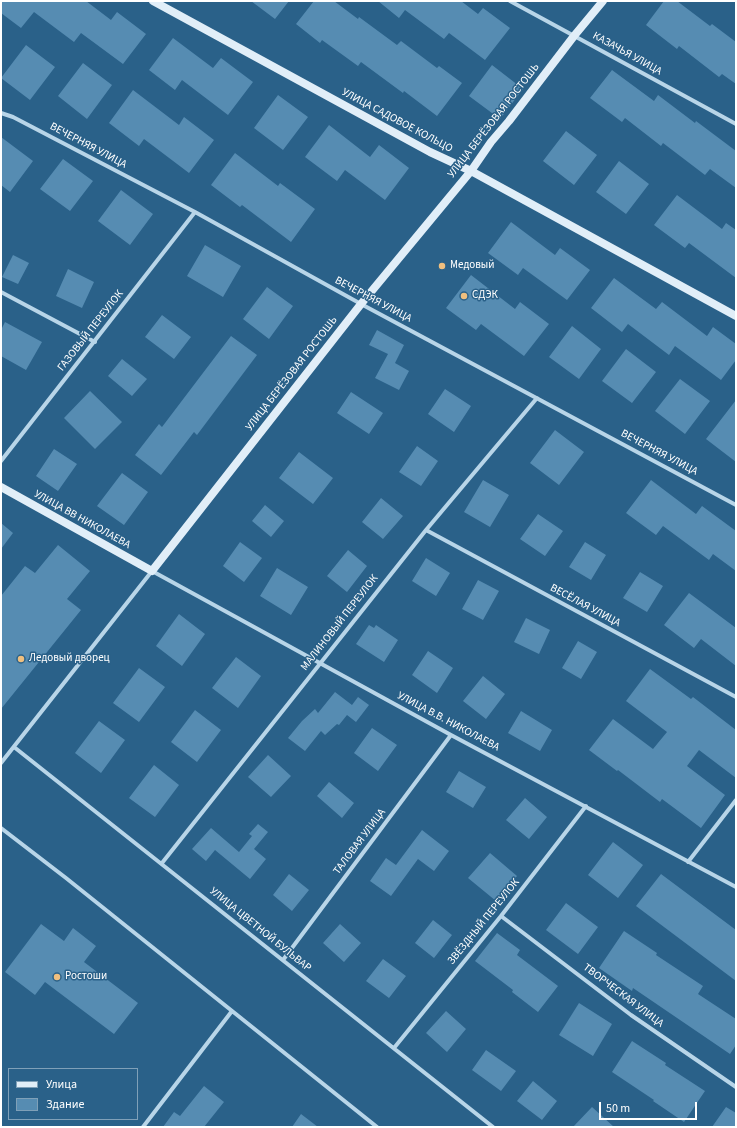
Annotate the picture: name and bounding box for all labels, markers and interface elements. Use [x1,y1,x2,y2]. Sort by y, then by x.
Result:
street label: КАЗАЧЬЯ УЛИЦА [590,30,664,78]
street label: УЛИЦА БЕРЁЗОВАЯ РОСТОШЬ [445,61,543,181]
street label: УЛИЦА САДОВОЕ КОЛЬЦО [339,86,455,156]
street label: ВЕЧЕРНЯЯ УЛИЦА [47,120,129,172]
place label: Медовый [450,259,494,273]
marker: Медовый [437,261,447,271]
street label: ВЕЧЕРНЯЯ УЛИЦА [332,274,414,326]
street label: ГАЗОВЫЙ ПЕРЕУЛОК [55,288,127,374]
place label: СДЭК [472,289,498,303]
marker: СДЭК [459,291,469,301]
street label: УЛИЦА БЕРЁЗОВАЯ РОСТОШЬ [243,314,341,434]
street label: ВЕЧЕРНЯЯ УЛИЦА [618,427,700,479]
street label: УЛИЦА ВВ НИКОЛАЕВА [31,488,133,552]
street label: МАЛИНОВЫЙ ПЕРЕУЛОК [299,573,381,673]
street label: ВЕСЁЛАЯ УЛИЦА [547,582,623,630]
place label: Ледовый дворец [29,652,110,666]
marker: Ледовый дворец [16,654,26,664]
street label: УЛИЦА В.В. НИКОЛАЕВА [395,689,501,755]
street label: ТАЛОВАЯ УЛИЦА [331,806,389,878]
street label: ЗВЁЗДНЫЙ ПЕРЕУЛОК [445,876,523,968]
street label: УЛИЦА ЦВЕТНОЙ БУЛЬВАР [207,885,313,975]
street label: ТВОРЧЕСКАЯ УЛИЦА [580,961,666,1031]
place label: Ростоши [65,970,107,984]
marker: Ростоши [52,972,62,982]
legend [8,1068,138,1120]
text: Улица [46,1076,77,1093]
scale bar [601,1094,699,1120]
text: Здание [46,1096,85,1113]
text: 50 m [606,1100,630,1117]

